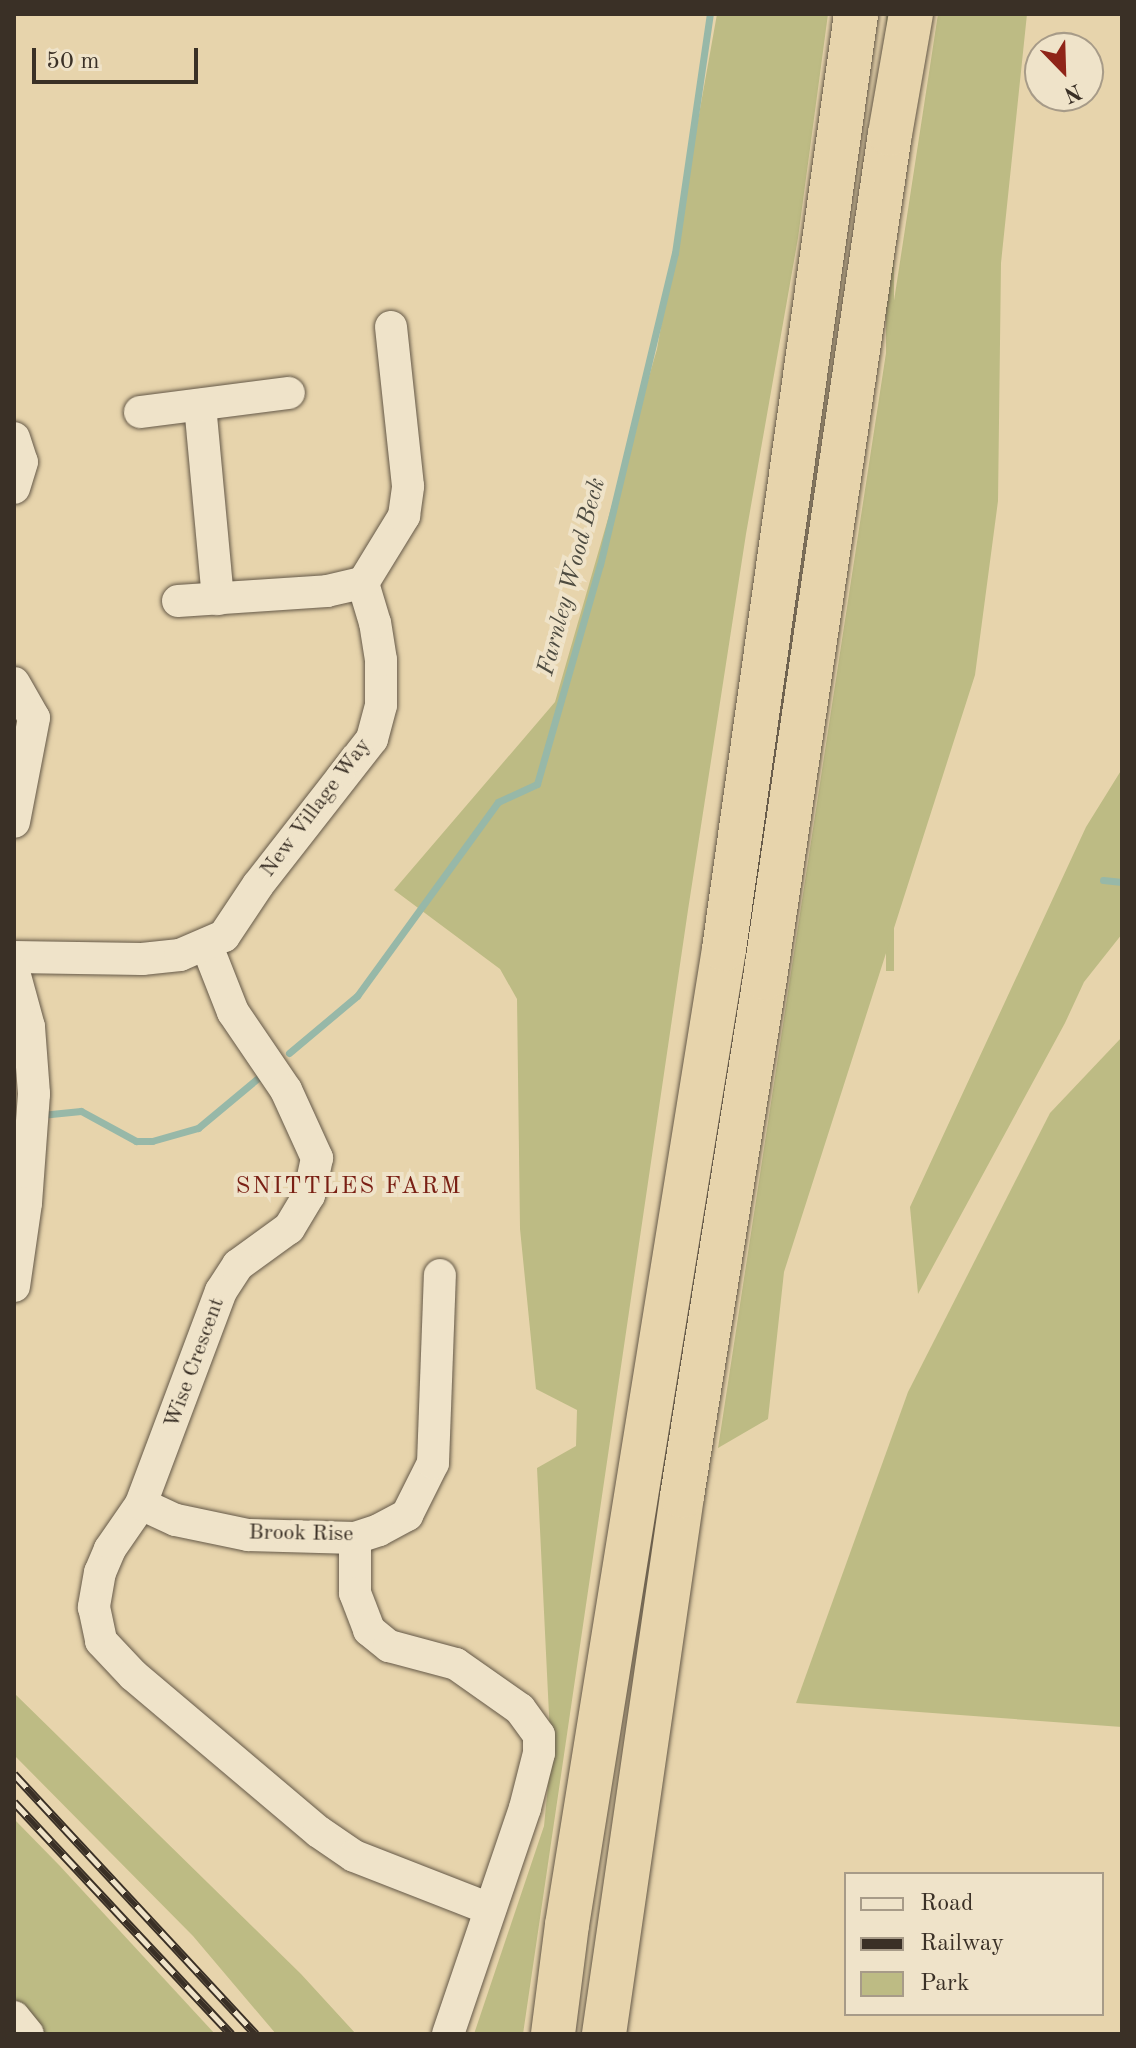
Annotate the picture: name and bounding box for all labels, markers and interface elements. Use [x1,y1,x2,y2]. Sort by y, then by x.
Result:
scale bar [36,32,202,82]
north arrow [1024,32,1104,112]
text: 50 m [46,50,100,74]
text: N [1061,79,1085,106]
water label: Farnley Wood Beck [533,475,613,679]
street label: New Village Way [255,733,377,883]
district label: SNITTLES FARM [235,1174,463,1202]
street label: Wise Crescent [159,1294,231,1432]
street label: Brook Rise [248,1520,354,1548]
legend [844,1872,1104,2016]
text: Road [920,1892,973,1916]
text: Railway [920,1932,1004,1956]
text: Park [920,1972,969,1996]

